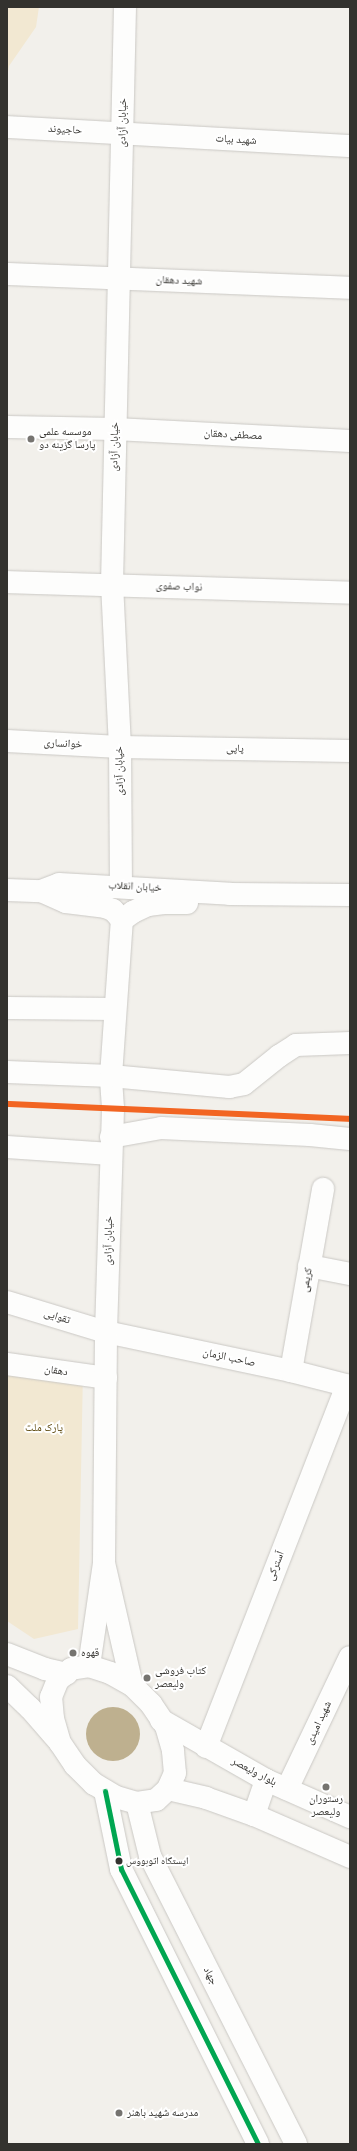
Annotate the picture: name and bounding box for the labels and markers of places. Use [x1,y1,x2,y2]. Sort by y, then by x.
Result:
place label: موسسه علمی پارسا گزینه دو [39,426,96,452]
marker: موسسه علمی پارسا گزینه دو [26,434,36,444]
place label: قهوه [81,1646,99,1660]
marker: قهوه [68,1648,78,1658]
place label: کتاب فروشی ولیعصر [155,1665,206,1691]
marker: کتاب فروشی ولیعصر [142,1673,152,1683]
marker: رستوران ولیعصر [321,1782,331,1792]
place label: رستوران ولیعصر [309,1793,343,1819]
place label: ایستگاه اتوبووس [126,1855,188,1867]
marker: ایستگاه اتوبووس [114,1856,124,1866]
place label: مدرسه شهید باهنر [127,2106,198,2120]
marker: مدرسه شهید باهنر [114,2108,124,2118]

